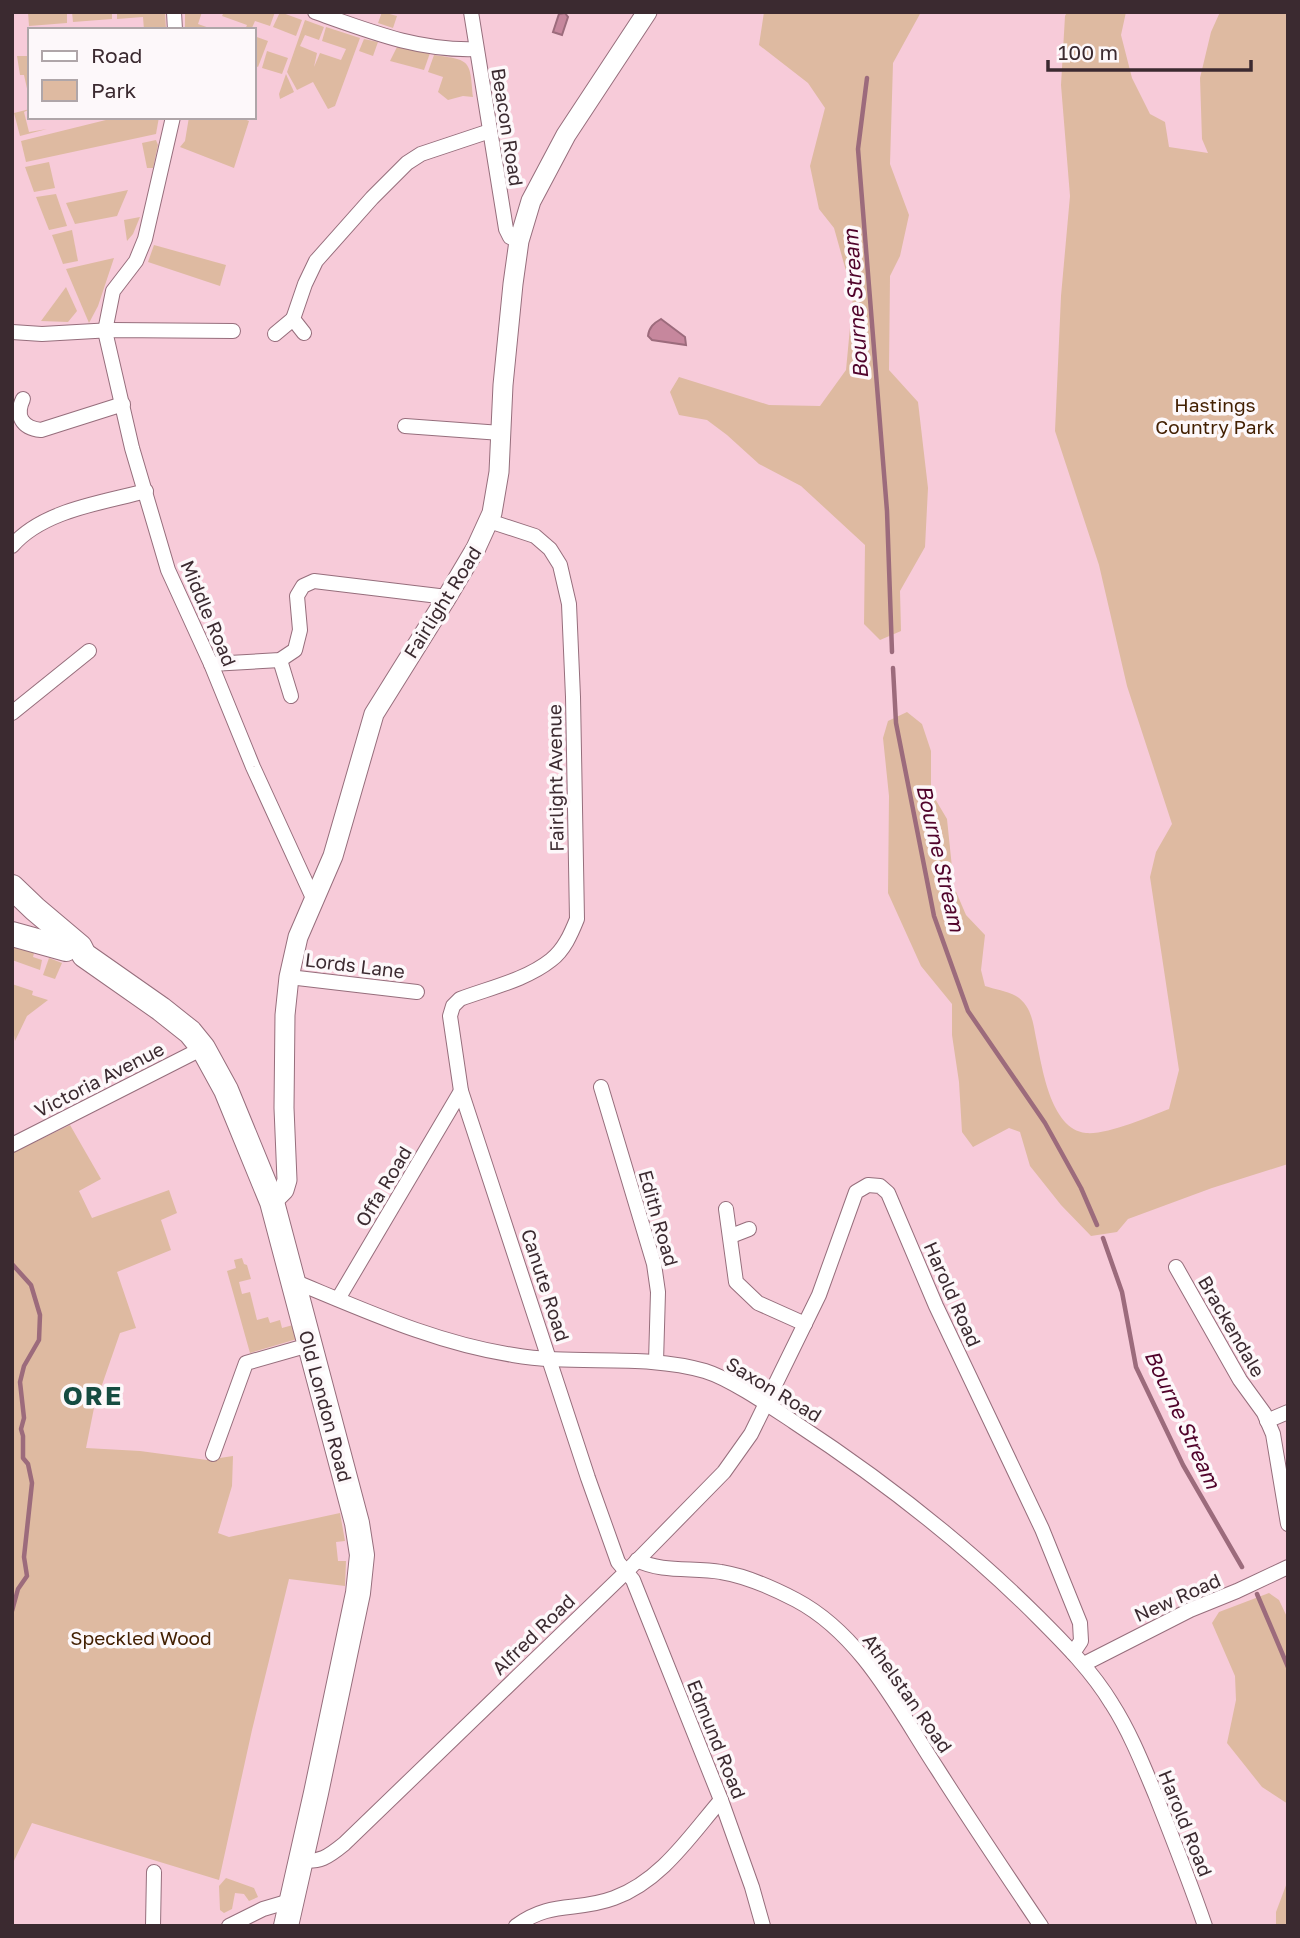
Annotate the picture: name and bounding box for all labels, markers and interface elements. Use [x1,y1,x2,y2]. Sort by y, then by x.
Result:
legend [28,28,256,119]
scale bar [1048,28,1251,72]
text: 100 m [1058,39,1118,65]
text: Road [91,42,142,68]
street label: Beacon Road [487,66,529,188]
text: Park [91,77,137,103]
water label: Bourne Stream [837,227,873,380]
park label: Hastings Country Park [1155,393,1275,438]
street label: Fairlight Road [398,542,486,662]
street label: Middle Road [176,556,242,670]
street label: Fairlight Avenue [542,704,568,852]
water label: Bourne Stream [911,782,971,935]
street label: Lords Lane [304,947,406,983]
street label: Victoria Avenue [30,1036,168,1122]
street label: Offa Road [350,1142,416,1230]
street label: Edith Road [634,1167,684,1269]
street label: Canute Road [517,1226,575,1344]
street label: Harold Road [920,1238,986,1350]
street label: Brackendale [1194,1271,1270,1381]
street label: Old London Road [295,1328,357,1484]
water label: Bourne Stream [1140,1346,1227,1494]
street label: Saxon Road [722,1351,826,1427]
district label: ORE [63,1380,123,1411]
street label: New Road [1130,1568,1224,1626]
street label: Alfred Road [487,1589,579,1679]
park label: Speckled Wood [70,1626,212,1649]
street label: Athelstan Road [859,1629,957,1757]
street label: Edmund Road [683,1676,751,1802]
street label: Harold Road [1154,1766,1218,1880]

